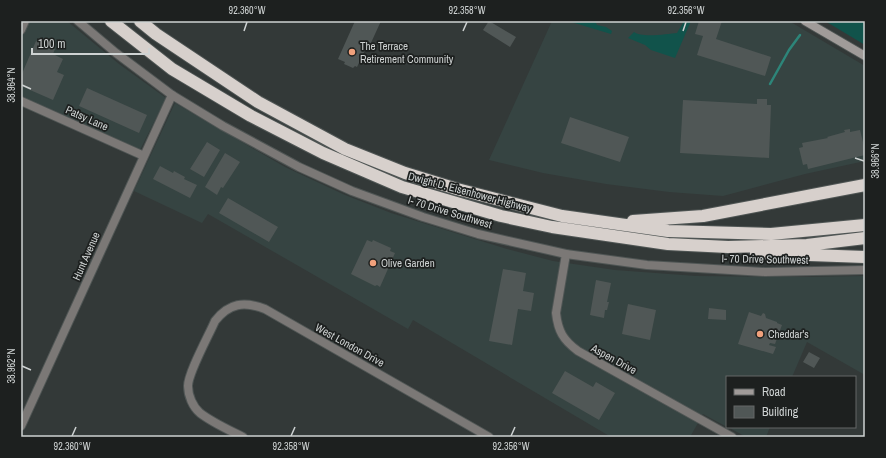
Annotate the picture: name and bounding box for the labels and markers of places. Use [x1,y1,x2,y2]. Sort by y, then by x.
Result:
place label: The Terrace Retirement Community [360,39,454,66]
marker: The Terrace Retirement Community [347,47,357,57]
place label: Olive Garden [381,256,435,270]
marker: Olive Garden [368,258,378,268]
place label: Cheddar's [768,327,809,341]
marker: Cheddar's [755,329,765,339]

